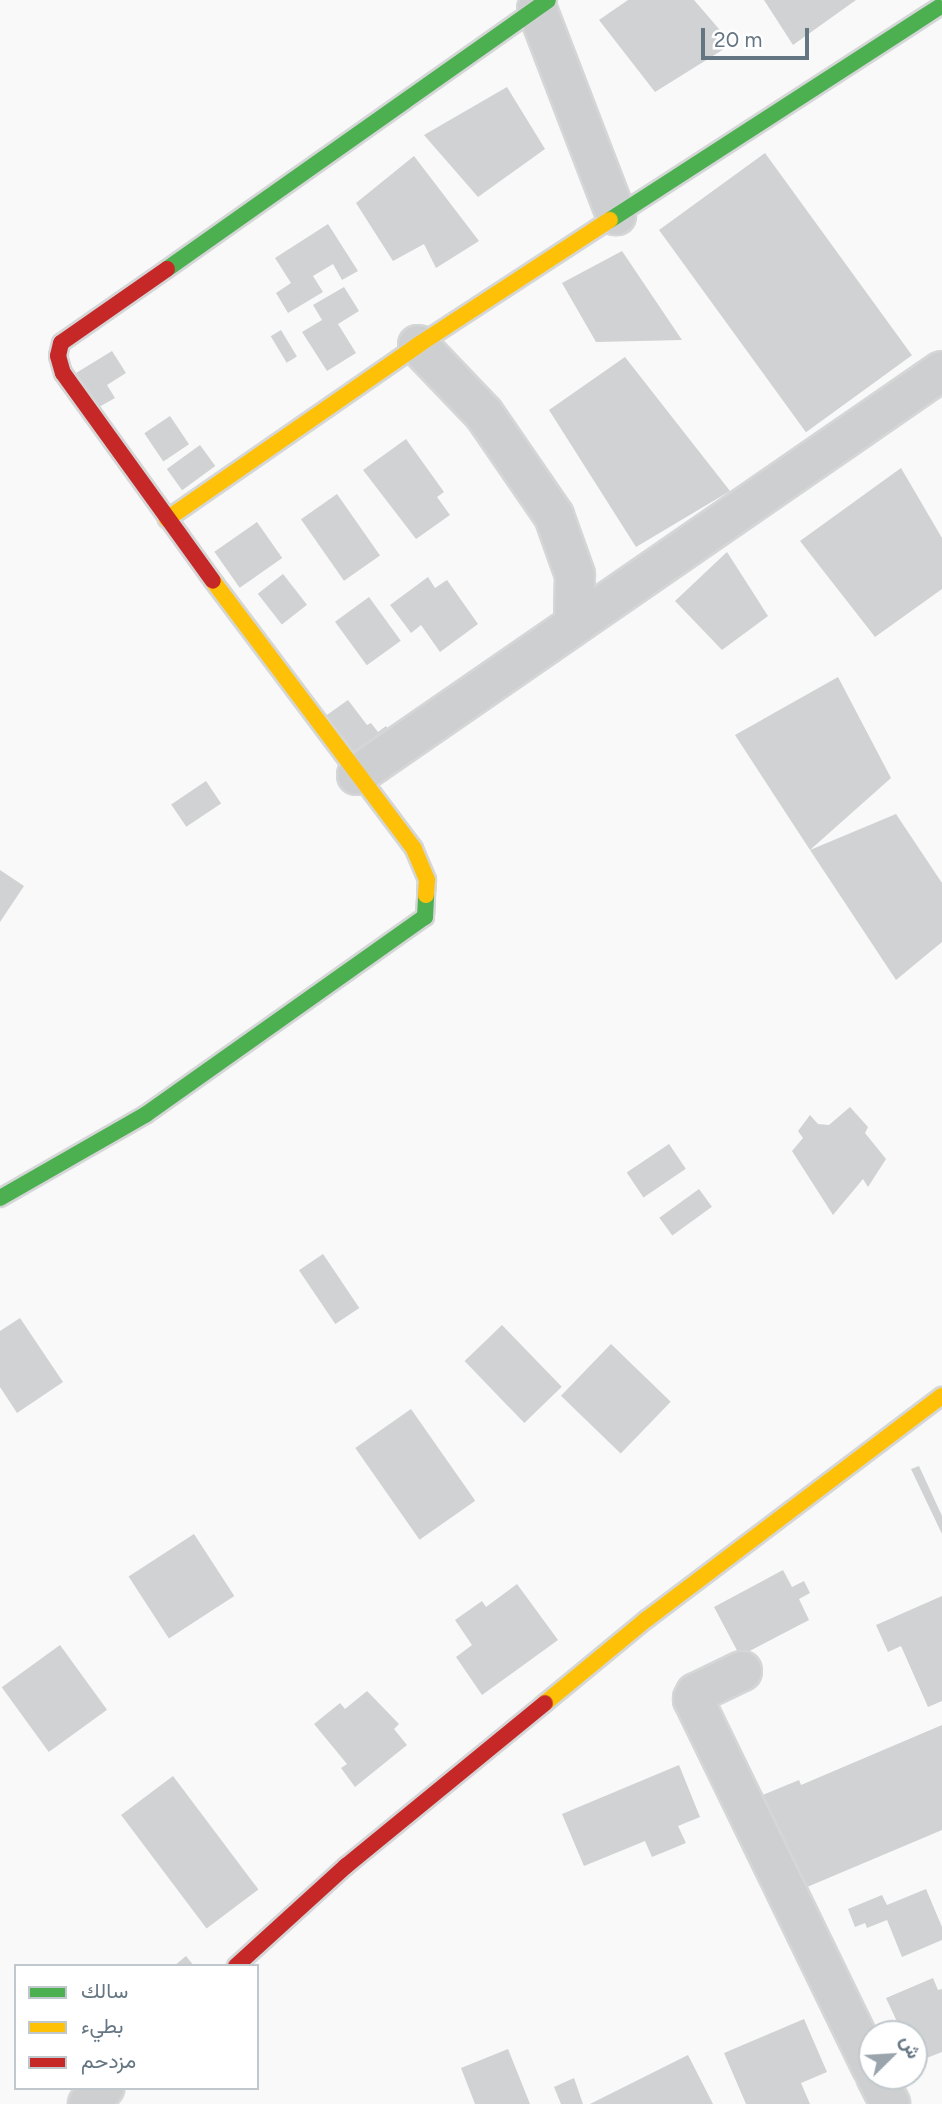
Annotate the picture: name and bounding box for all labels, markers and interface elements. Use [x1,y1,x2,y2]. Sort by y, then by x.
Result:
scale bar [704,14,813,58]
text: 20 m [714,27,762,52]
legend [14,1964,259,2090]
text: سالك [81,1978,128,2003]
text: بطيء [81,2013,124,2038]
north arrow [858,2020,928,2090]
text: ش [896,2032,926,2062]
text: مزدحم [81,2048,136,2073]

